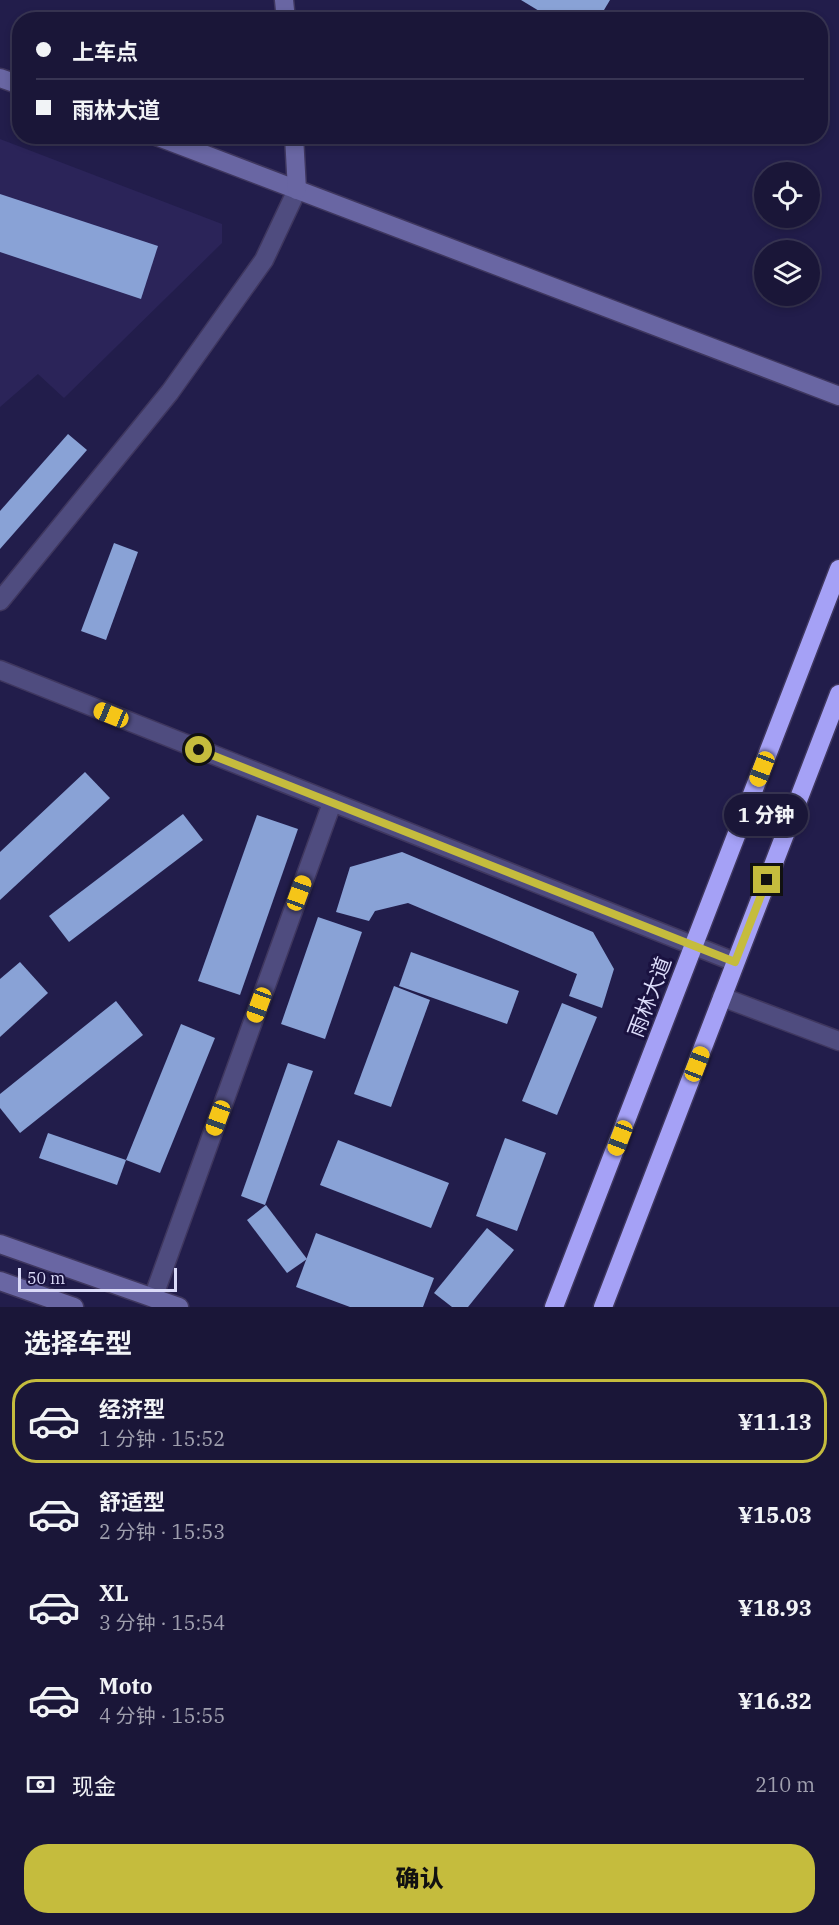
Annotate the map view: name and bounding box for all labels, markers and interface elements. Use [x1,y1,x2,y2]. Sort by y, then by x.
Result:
text: 上车点 [72,37,138,66]
text: 雨林大道 [72,95,160,124]
map controls [754,162,820,306]
button: locate [754,162,820,228]
button: layers [754,240,820,306]
car [91,700,131,730]
route start [185,736,212,763]
car [747,749,777,789]
callout: 1 分钟 [725,793,809,835]
text: 1 分钟 [738,801,794,828]
route end [753,866,780,893]
car [284,873,314,913]
street label: 雨林大道 [621,952,677,1041]
car [244,985,274,1025]
car [682,1044,712,1084]
car [203,1098,233,1138]
car [605,1118,635,1158]
scale bar [18,1265,177,1292]
text: 50 m [27,1268,65,1288]
text: 选择车型 [24,1325,132,1360]
icon: car [27,1394,81,1448]
text: 经济型 [99,1394,165,1423]
text: ¥11.13 [738,1407,812,1436]
text: 1 分钟 · 15:52 [99,1425,225,1452]
icon: car [27,1487,81,1541]
text: 舒适型 [99,1487,165,1516]
text: ¥15.03 [738,1500,812,1529]
text: 2 分钟 · 15:53 [99,1518,225,1545]
text: XL [99,1578,129,1607]
icon: car [27,1580,81,1634]
text: ¥18.93 [738,1593,812,1622]
text: 3 分钟 · 15:54 [99,1609,225,1636]
text: Moto [99,1671,153,1700]
icon: car [27,1673,81,1727]
text: ¥16.32 [738,1686,812,1715]
text: 4 分钟 · 15:55 [99,1702,225,1729]
icon: cash [24,1768,57,1801]
text: 现金 [72,1771,116,1800]
text: 210 m [755,1771,815,1798]
button: 确认 [24,1844,815,1913]

